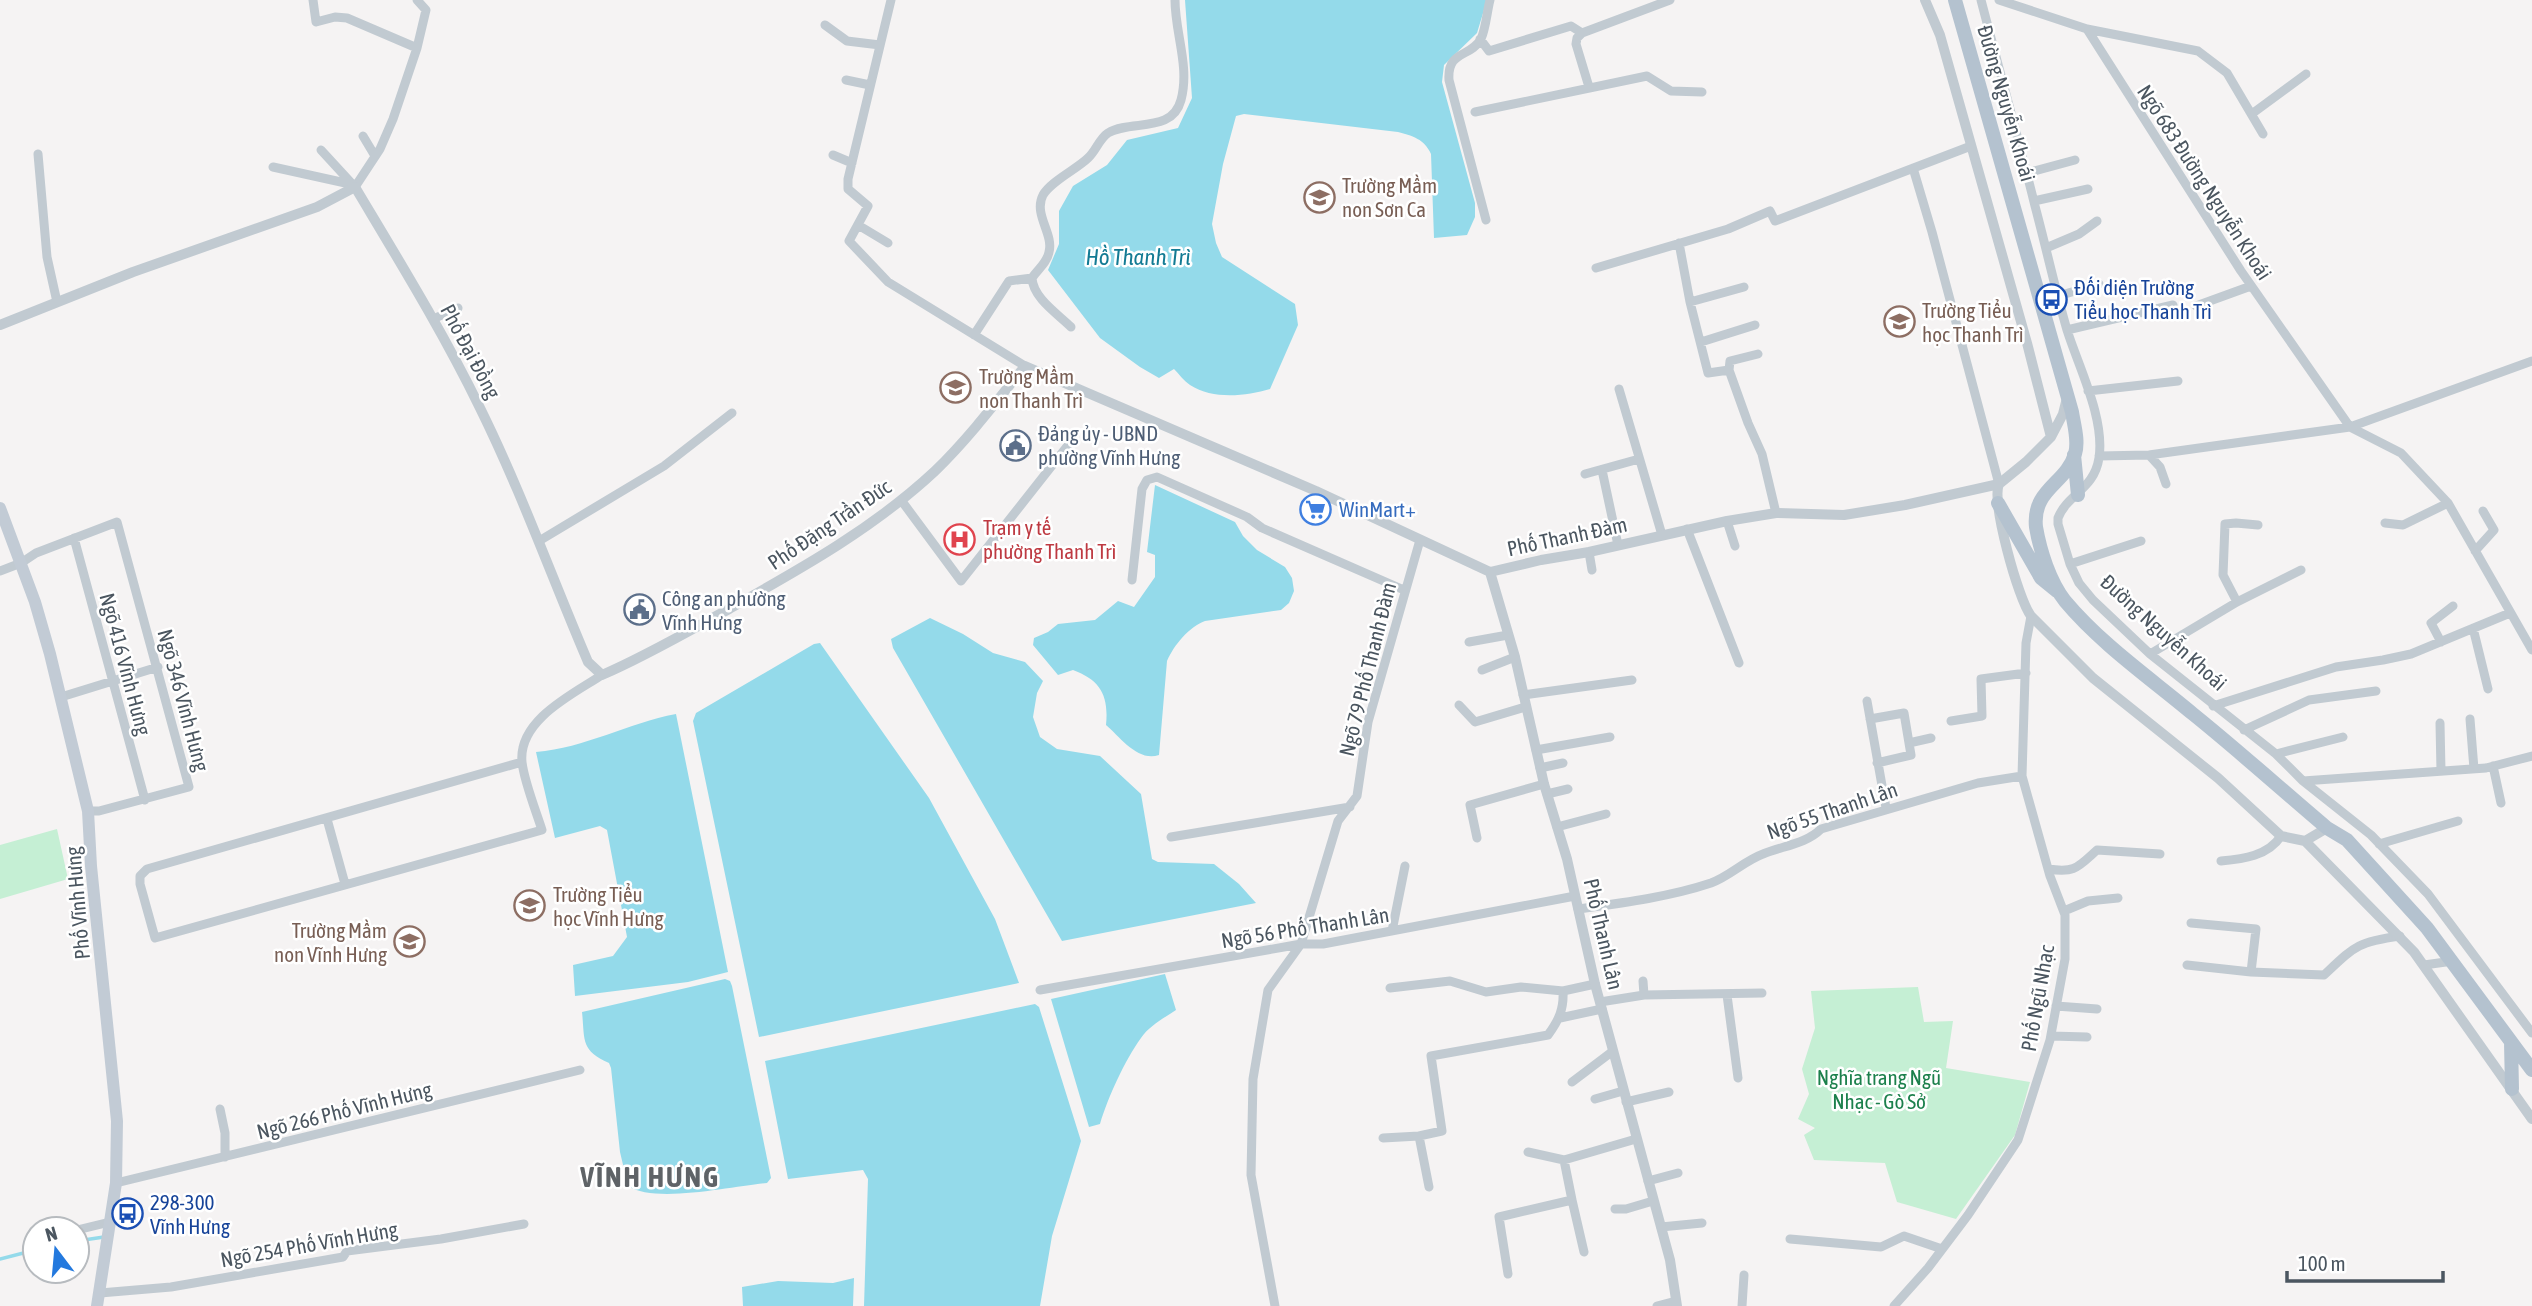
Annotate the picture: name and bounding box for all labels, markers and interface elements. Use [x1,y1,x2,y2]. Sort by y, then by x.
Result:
street label: Đường Nguyễn Khoái [1973,22,2041,184]
street label: Ngõ 683 Đường Nguyễn Khoái [2133,80,2277,284]
place label: Trường Mầm non Sơn Ca [1342,173,1437,221]
school or university icon: Trường Mầm non Sơn Ca [1302,180,1336,214]
water label: Hồ Thanh Trì [1085,244,1191,270]
place label: Đối diện Trường Tiểu học Thanh Trì [2074,275,2212,323]
bus stop icon: Đối diện Trường Tiểu học Thanh Trì [2034,282,2068,316]
place label: Trường Tiểu học Thanh Trì [1922,298,2024,346]
street label: Phố Đại Đồng [436,300,506,402]
school or university icon: Trường Tiểu học Thanh Trì [1882,305,1916,339]
place label: Trường Mầm non Thanh Trì [979,364,1083,412]
school or university icon: Trường Mầm non Thanh Trì [939,371,973,405]
place label: Đảng ủy - UBND phường Vĩnh Hưng [1038,421,1180,469]
public building icon: Đảng ủy - UBND phường Vĩnh Hưng [998,428,1032,462]
street label: Phố Đặng Trần Đức [763,474,895,574]
supermarket icon: WinMart+ [1299,492,1333,526]
place label: WinMart+ [1339,497,1416,521]
street label: Phố Thanh Đàm [1505,512,1629,560]
place label: Trạm y tế phường Thanh Trì [983,515,1116,563]
hospital icon: Trạm y tế phường Thanh Trì [943,522,977,556]
street label: Đường Nguyễn Khoái [2096,569,2232,695]
street label: Ngõ 79 Phố Thanh Đàm [1334,580,1400,758]
place label: Công an phường Vĩnh Hưng [662,586,786,634]
street label: Ngõ 416 Vĩnh Hưng [95,590,157,738]
public building icon: Công an phường Vĩnh Hưng [622,593,656,627]
street label: Ngõ 346 Vĩnh Hưng [153,626,215,774]
street label: Ngõ 55 Thanh Lân [1764,776,1900,844]
street label: Phố Vĩnh Hưng [60,846,94,960]
street label: Phố Thanh Lân [1580,876,1628,992]
place label: Trường Tiểu học Vĩnh Hưng [553,882,664,930]
school or university icon: Trường Tiểu học Vĩnh Hưng [513,889,547,923]
street label: Ngõ 56 Phố Thanh Lân [1219,902,1391,952]
place label: Trường Mầm non Vĩnh Hưng [274,918,387,966]
school or university icon: Trường Mầm non Vĩnh Hưng [393,925,427,959]
street label: Phố Ngũ Nhạc [2016,943,2058,1053]
park label: Nghĩa trang Ngũ Nhạc - Gò Sở [1817,1065,1941,1113]
street label: Ngõ 266 Phố Vĩnh Hưng [254,1077,434,1143]
district label: VĨNH HƯNG [579,1161,720,1193]
place label: 298-300 Vĩnh Hưng [150,1190,230,1238]
bus stop icon: 298-300 Vĩnh Hưng [110,1197,144,1231]
north arrow [21,1215,91,1285]
street label: Ngõ 254 Phố Vĩnh Hưng [219,1217,399,1271]
text: N [43,1222,60,1246]
scale bar [2287,1240,2443,1284]
text: 100 m [2298,1251,2346,1275]

